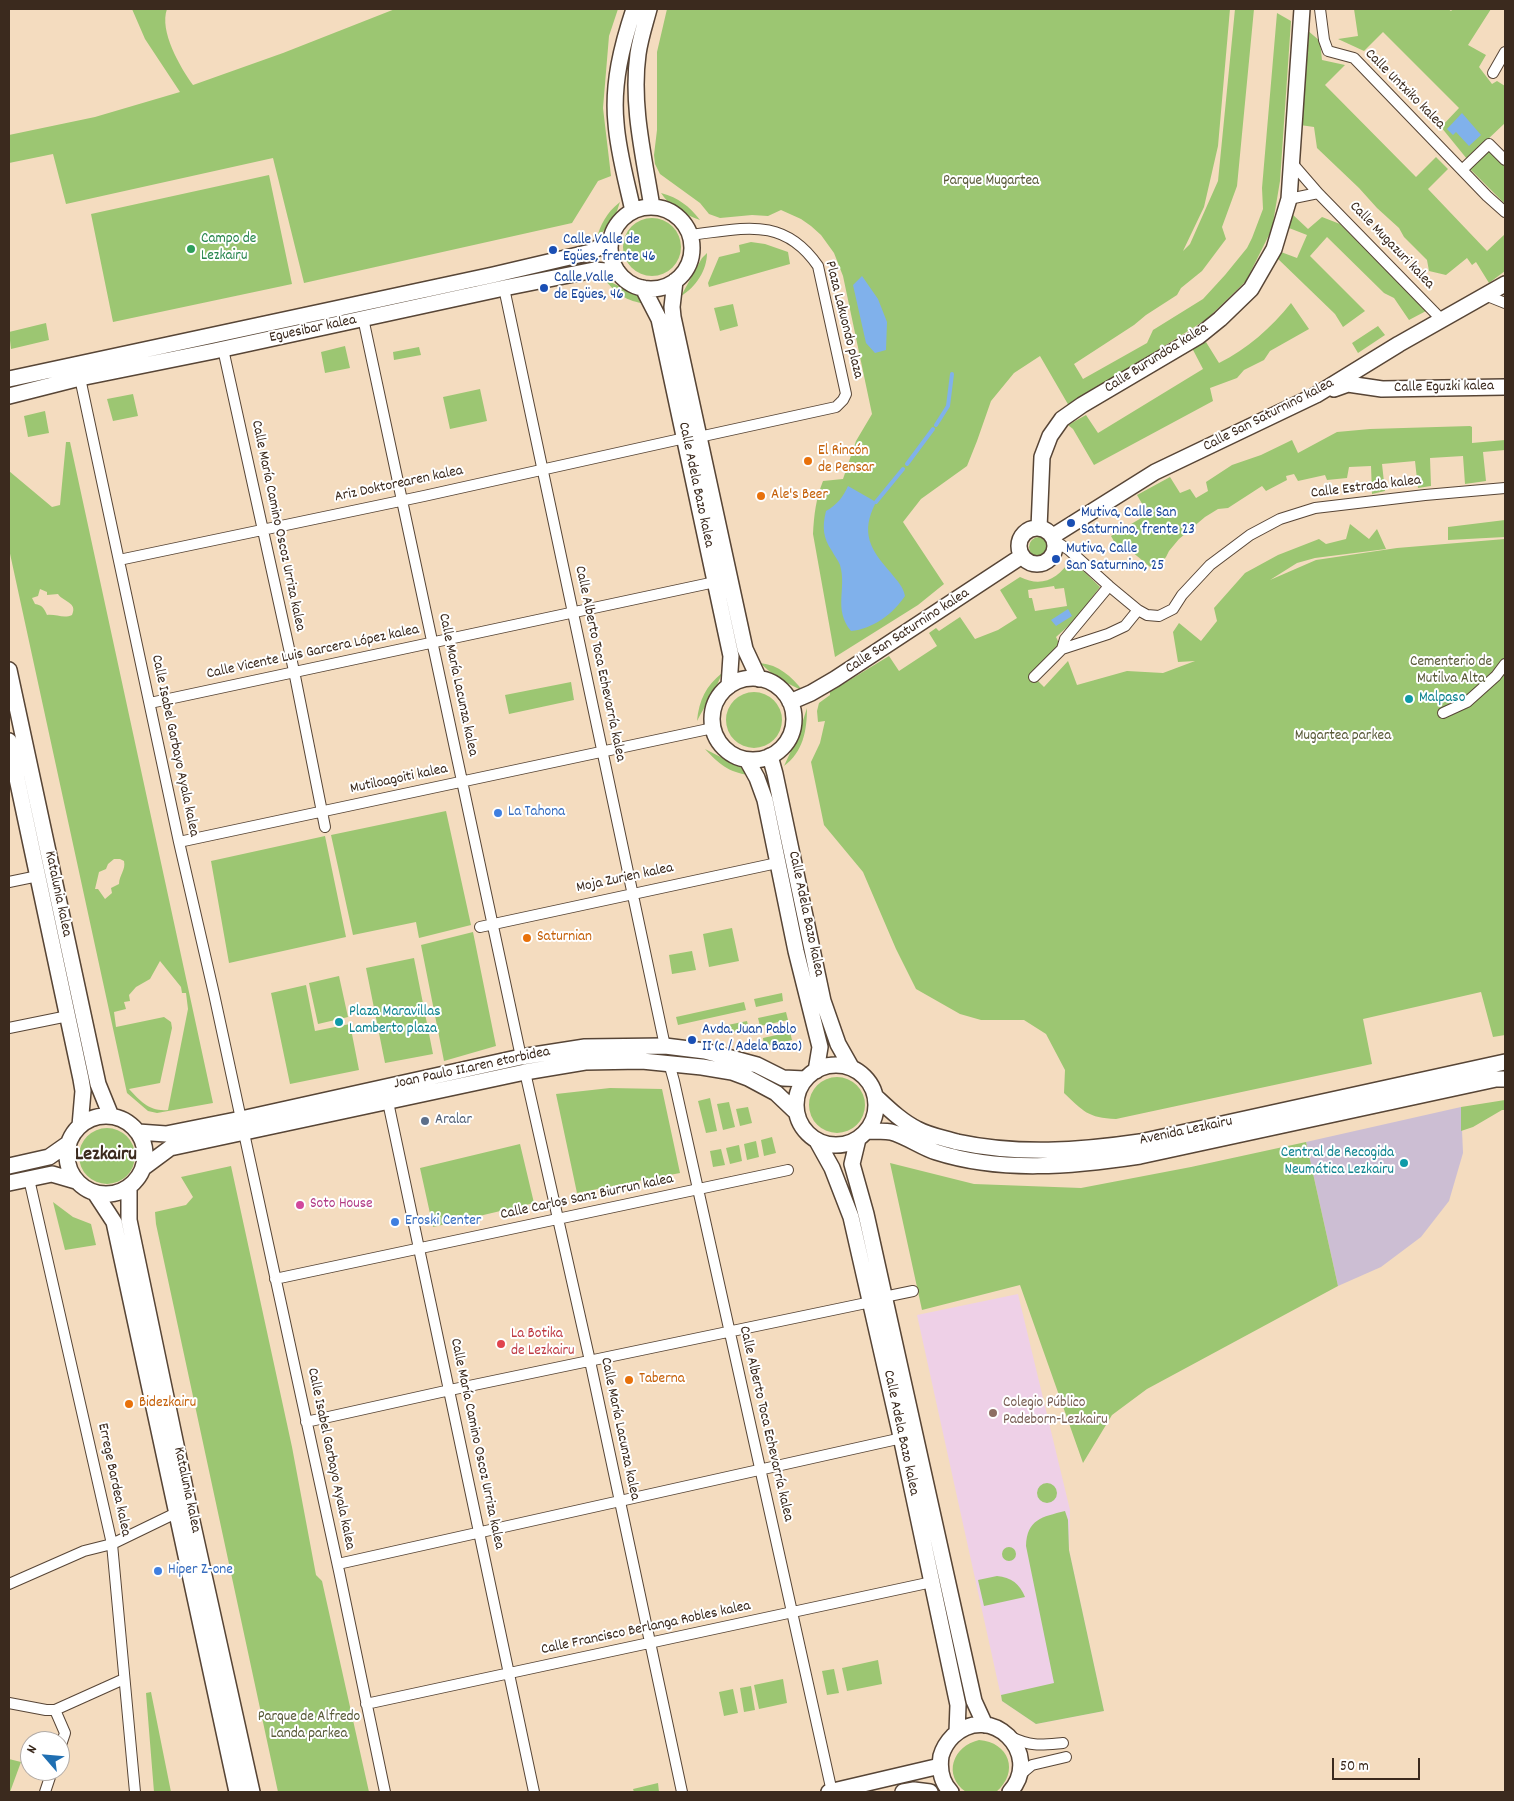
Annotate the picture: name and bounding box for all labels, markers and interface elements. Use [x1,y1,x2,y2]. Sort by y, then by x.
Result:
street label: Calle Untxiko kalea [1360,46,1448,134]
park label: Parque Mugartea [943,173,1039,191]
street label: Calle Mugazuri kalea [1345,198,1437,294]
place label: Campo de Lezkairu [201,231,256,266]
place label: Calle Valle de Egües, frente 46 [563,232,656,267]
marker: Campo de Lezkairu [185,243,197,255]
marker: Calle Valle de Egües, frente 46 [547,244,559,256]
street label: Plaza Lakuondo plaza [820,259,866,381]
place label: Calle Valle de Egües, 46 [554,270,624,305]
marker: Calle Valle de Egües, 46 [538,282,550,294]
street label: Eguesibar kalea [268,312,358,348]
street label: Calle Burundoa kalea [1102,320,1212,398]
street label: Calle San Saturnino kalea [1201,375,1337,457]
street label: Calle Eguzki kalea [1394,378,1494,398]
street label: Calle María Camino Oscoz Urriza kalea [246,419,308,633]
street label: Calle Adela Bazo kalea [673,421,717,549]
place label: El Rincón de Pensar [818,443,874,478]
marker: El Rincón de Pensar [802,455,814,467]
street label: Ariz Doktorearen kalea [333,463,465,507]
street label: Calle Estrada kalea [1310,472,1422,504]
place label: Ale's Beer [771,487,828,505]
marker: Ale's Beer [755,490,767,502]
place label: Mutiva, Calle San Saturnino, frente 23 [1081,505,1195,540]
marker: Mutiva, Calle San Saturnino, frente 23 [1065,517,1077,529]
place label: Mutiva, Calle San Saturnino, 25 [1066,541,1164,576]
marker: Mutiva, Calle San Saturnino, 25 [1050,553,1062,565]
street label: Calle Alberto Toca Echevarría kalea [569,564,629,764]
street label: Calle San Saturnino kalea [843,585,973,679]
street label: Calle María Lacunza kalea [433,612,481,758]
street label: Calle Vicente Luis Garcera López kalea [205,622,421,684]
street label: Calle Isabel Garbayo Ayala kalea [146,653,202,839]
park label: Cementerio de Mutilva Alta [1410,654,1492,689]
place label: Malpaso [1419,690,1465,708]
marker: Malpaso [1403,693,1415,705]
park label: Mugartea parkea [1295,728,1391,746]
street label: Mutiloagoiti kalea [349,761,449,799]
place label: La Tahona [508,804,565,822]
marker: La Tahona [492,807,504,819]
street label: Katalunia kalea [39,850,75,938]
street label: Calle Adela Bazo kalea [783,850,827,978]
street label: Moja Zurien kalea [575,860,675,898]
place label: Saturnian [537,929,592,947]
marker: Saturnian [521,932,533,944]
place label: Plaza Maravillas Lamberto plaza [349,1004,440,1039]
marker: Plaza Maravillas Lamberto plaza [333,1016,345,1028]
place label: Avda. Juan Pablo II (c / Adela Bazo) [702,1022,802,1057]
marker: Avda. Juan Pablo II (c / Adela Bazo) [686,1034,698,1046]
street label: Joan Paulo II.aren etorbidea [392,1044,552,1094]
place label: Aralar [435,1112,472,1130]
street label: Avenida Lezkairu [1138,1113,1234,1151]
marker: Aralar [419,1115,431,1127]
district label: Lezkairu [75,1144,137,1168]
place label: Central de Recogida Neumática Lezkairu [1281,1145,1394,1180]
marker: Central de Recogida Neumática Lezkairu [1398,1157,1410,1169]
street label: Calle Carlos Sanz Biurrun kalea [499,1171,675,1225]
place label: Soto House [310,1196,373,1214]
marker: Soto House [294,1199,306,1211]
place label: Eroski Center [405,1213,481,1231]
marker: Eroski Center [389,1216,401,1228]
street label: Calle Alberto Toca Echevarría kalea [734,1325,796,1523]
place label: La Botika de Lezkairu [511,1326,574,1361]
street label: Calle María Camino Oscoz Urriza kalea [445,1337,507,1551]
marker: La Botika de Lezkairu [495,1338,507,1350]
street label: Calle María Lacunza kalea [595,1356,643,1502]
street label: Calle Isabel Garbayo Ayala kalea [302,1366,358,1552]
street label: Calle Adela Bazo kalea [878,1369,922,1497]
place label: Taberna [639,1371,685,1389]
marker: Taberna [623,1374,635,1386]
place label: Bidezkairu [139,1395,196,1413]
place label: Colegio Público Padeborn-Lezkairu [1003,1395,1108,1430]
marker: Bidezkairu [123,1398,135,1410]
marker: Colegio Público Padeborn-Lezkairu [987,1407,999,1419]
street label: Errege Bardea kalea [92,1422,134,1538]
street label: Katalunia kalea [168,1446,204,1534]
place label: Hiper Z-one [168,1562,233,1580]
marker: Hiper Z-one [152,1565,164,1577]
street label: Calle Francisco Berlanga Robles kalea [540,1598,752,1660]
park label: Parque de Alfredo Landa parkea [258,1709,360,1744]
north arrow [20,1731,70,1781]
text: N [22,1742,43,1757]
scale bar [1334,1748,1422,1780]
text: 50 m [1340,1756,1369,1778]

